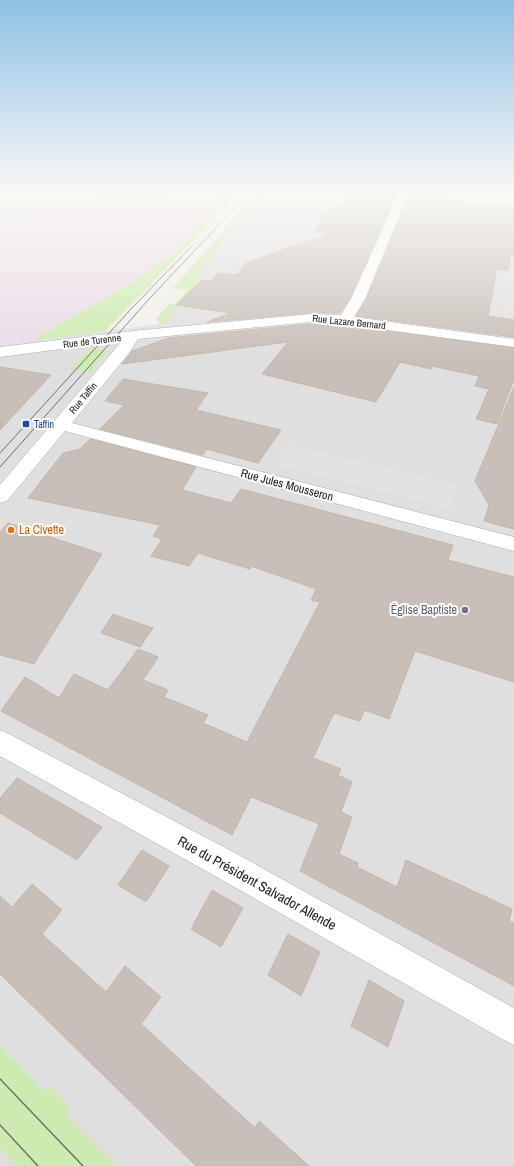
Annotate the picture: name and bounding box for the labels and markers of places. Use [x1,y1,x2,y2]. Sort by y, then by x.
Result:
place label: Taffin [34,418,54,431]
marker: Taffin [21,419,31,429]
place label: La Civette [19,522,64,538]
marker: La Civette [6,525,16,535]
place label: Église Baptiste [391,602,457,618]
marker: Église Baptiste [460,605,470,615]

